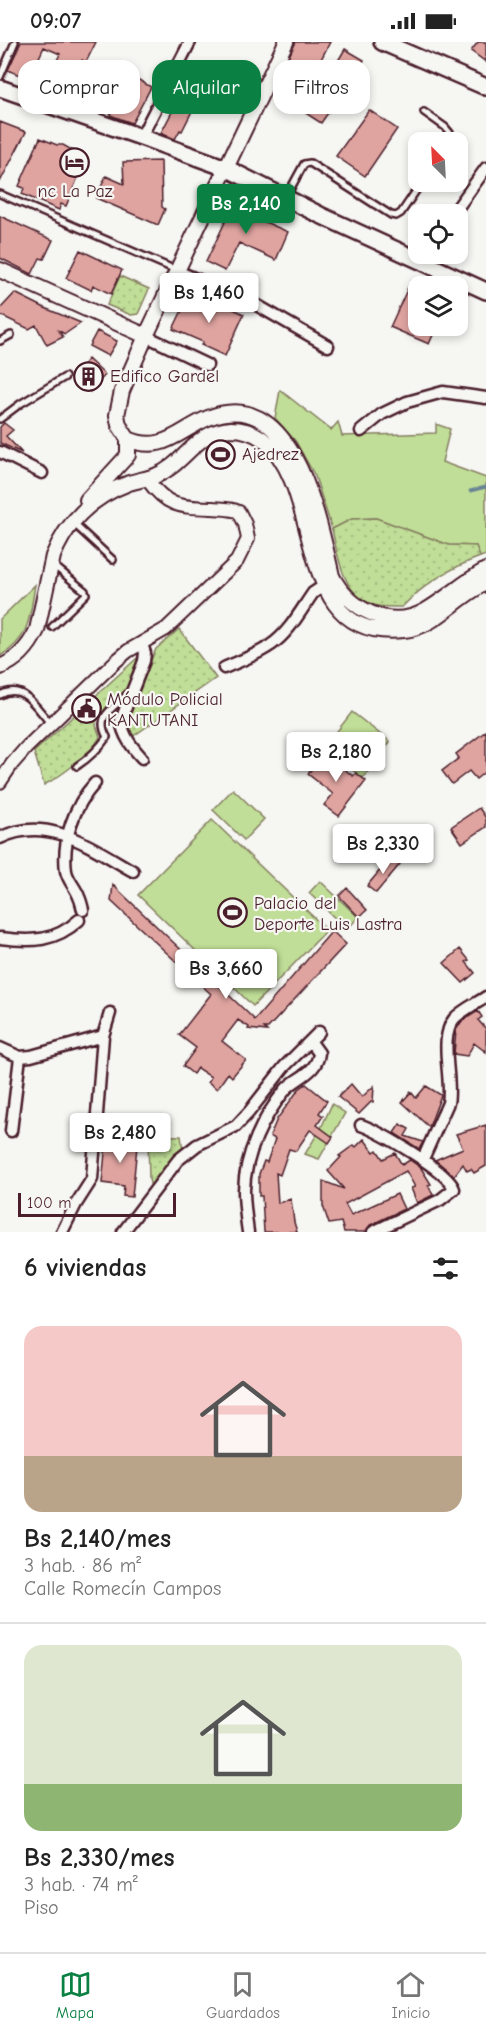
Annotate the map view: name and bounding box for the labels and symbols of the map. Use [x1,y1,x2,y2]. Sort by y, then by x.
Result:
north arrow [408,132,468,192]
hotel icon: nc La Paz [59,146,91,178]
place label: nc La Paz [37,181,113,202]
pin: Bs 2,140 [184,184,308,235]
pin: Bs 1,460 [147,273,271,324]
building icon: Edifico Gardel [73,360,105,392]
place label: Edifico Gardel [110,366,219,387]
sports icon: Ajedrez [205,438,237,470]
place label: Ajedrez [242,444,299,465]
place label: Módulo Policial KANTUTANI [107,689,223,731]
public building icon: Módulo Policial KANTUTANI [70,693,102,725]
pin: Bs 2,180 [274,732,398,783]
pin: Bs 2,330 [321,824,445,875]
place label: Palacio del Deporte Luis Lastra [254,893,403,935]
sports icon: Palacio del Deporte Luis Lastra [217,897,249,929]
pin: Bs 3,660 [164,949,288,1000]
pin: Bs 2,480 [58,1113,182,1164]
scale bar [18,1190,176,1218]

